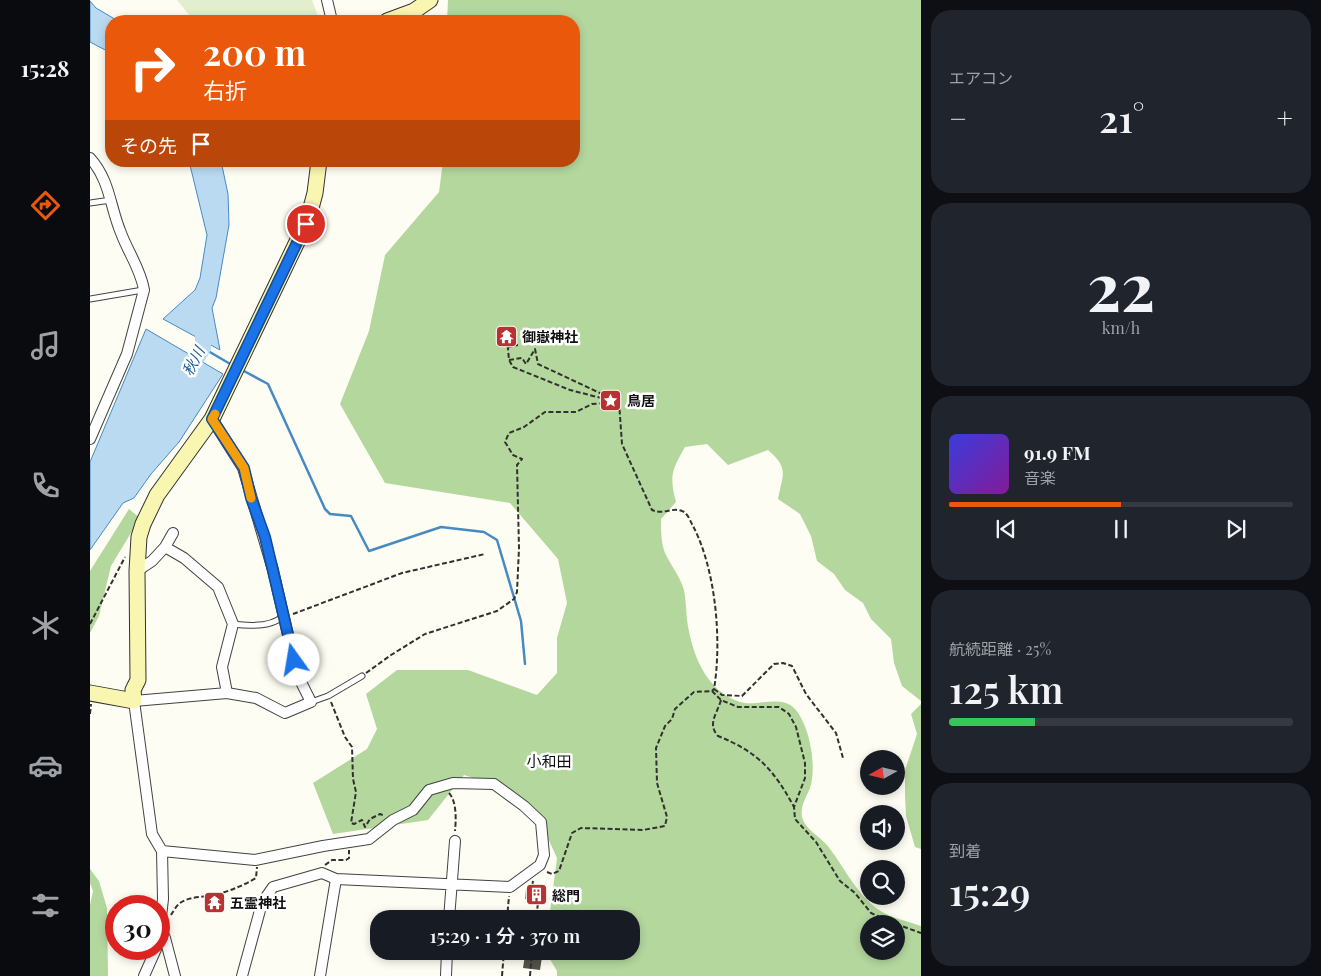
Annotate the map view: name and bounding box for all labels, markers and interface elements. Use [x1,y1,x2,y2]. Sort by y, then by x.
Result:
text: 200 m [203,28,306,75]
icon: right [120,35,185,100]
text: 15:28 [21,53,69,83]
text: エアコン [949,67,1013,88]
text: 右折 [203,75,247,105]
text: 21° [1099,92,1145,143]
text: − [949,99,967,136]
text: + [1277,99,1293,136]
icon: arrive [187,130,215,158]
text: その先 [120,132,177,158]
icon: directions [28,188,63,223]
pin [285,203,327,245]
icon: arrive [292,210,320,238]
text: 22 [1087,241,1155,327]
text: km/h [1102,317,1140,338]
temple icon: 御嶽神社 [494,324,518,348]
place label: 御嶽神社 [522,327,578,346]
icon: music [28,328,63,363]
water label: 秋川 [177,341,210,379]
place icon: 鳥居 [599,388,623,412]
place label: 鳥居 [627,391,655,410]
text: 91.9 FM [1024,439,1091,465]
text: 音楽 [1024,467,1056,488]
icon: phone [28,468,63,503]
icon: previous [992,515,1020,543]
icon: pause [1107,515,1135,543]
icon: next [1222,515,1250,543]
icon: climate [28,608,63,643]
position arrow [267,633,319,685]
text: 航続距離 · 25% [949,638,1051,659]
text: 125 km [949,663,1063,714]
icon: car [28,748,63,783]
north arrow [860,750,905,795]
map controls [860,750,905,960]
district label: 小和田 [526,751,572,771]
button: sound [860,805,905,850]
text: 到着 [949,840,981,861]
button: search [860,860,905,905]
text: 15:29 [949,865,1030,916]
building icon: 総門 [524,883,548,907]
place label: 総門 [552,886,580,905]
icon: filters [28,888,63,923]
temple icon: 五霊神社 [202,890,226,914]
place label: 五霊神社 [230,893,286,912]
speed limit sign: 30 [105,895,170,960]
button: layers [860,915,905,960]
text: 15:29 · 1 分 · 370 m [430,922,580,948]

